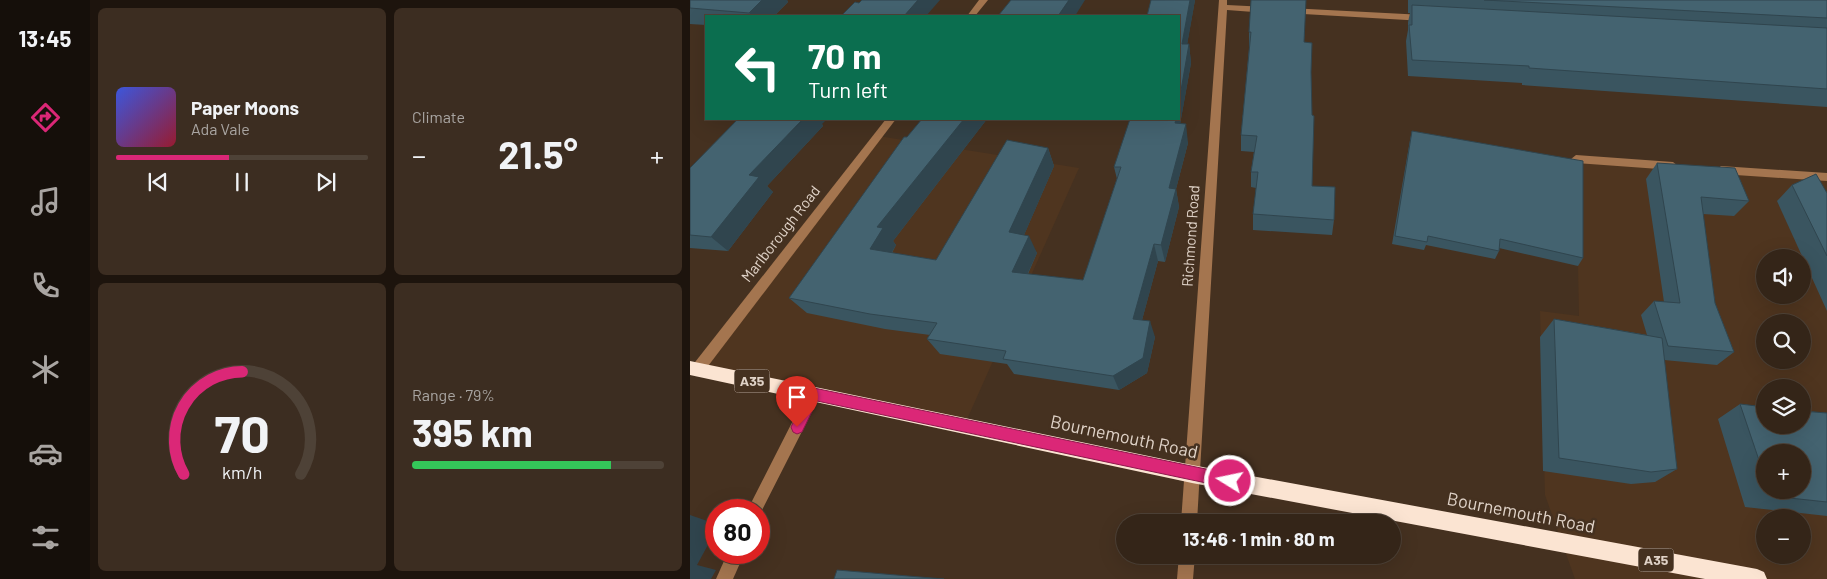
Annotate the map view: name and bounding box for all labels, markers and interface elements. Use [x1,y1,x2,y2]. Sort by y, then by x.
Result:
text: 13:45 [19,25,71,51]
text: 70 m [808,34,882,76]
icon: left [725,35,790,100]
text: Turn left [808,76,888,102]
text: Paper Moons [191,96,299,119]
icon: directions [28,100,63,135]
text: Climate [412,107,465,126]
text: Ada Vale [191,119,250,138]
text: 21.5° [498,131,578,177]
text: − [412,138,426,172]
text: + [650,138,664,172]
icon: previous [144,168,172,196]
icon: pause [228,168,256,196]
icon: next [312,168,340,196]
street label: Marlborough Road [737,182,823,285]
icon: music [28,184,63,219]
street label: Richmond Road [1177,185,1203,287]
map controls [1756,249,1811,564]
button: sound [1756,249,1811,304]
icon: phone [28,268,63,303]
button: search [1756,314,1811,369]
icon: climate [28,352,63,387]
road number: A35 [734,370,770,392]
pin [776,376,818,427]
button: layers [1756,379,1811,434]
icon: arrive [783,383,811,411]
text: Range · 79% [412,385,495,404]
text: 70 [214,401,270,463]
text: 395 km [412,409,533,455]
street label: Bournemouth Road [1048,410,1200,462]
icon: car [28,436,63,471]
button: + [1756,444,1811,499]
position arrow [1203,454,1255,506]
text: km/h [222,461,262,483]
street label: Bournemouth Road [1445,487,1597,537]
speed limit sign: 80 [705,499,770,564]
button: − [1756,509,1811,564]
icon: filters [28,520,63,555]
text: 13:46 · 1 min · 80 m [1182,527,1335,550]
road number: A35 [1638,548,1674,572]

